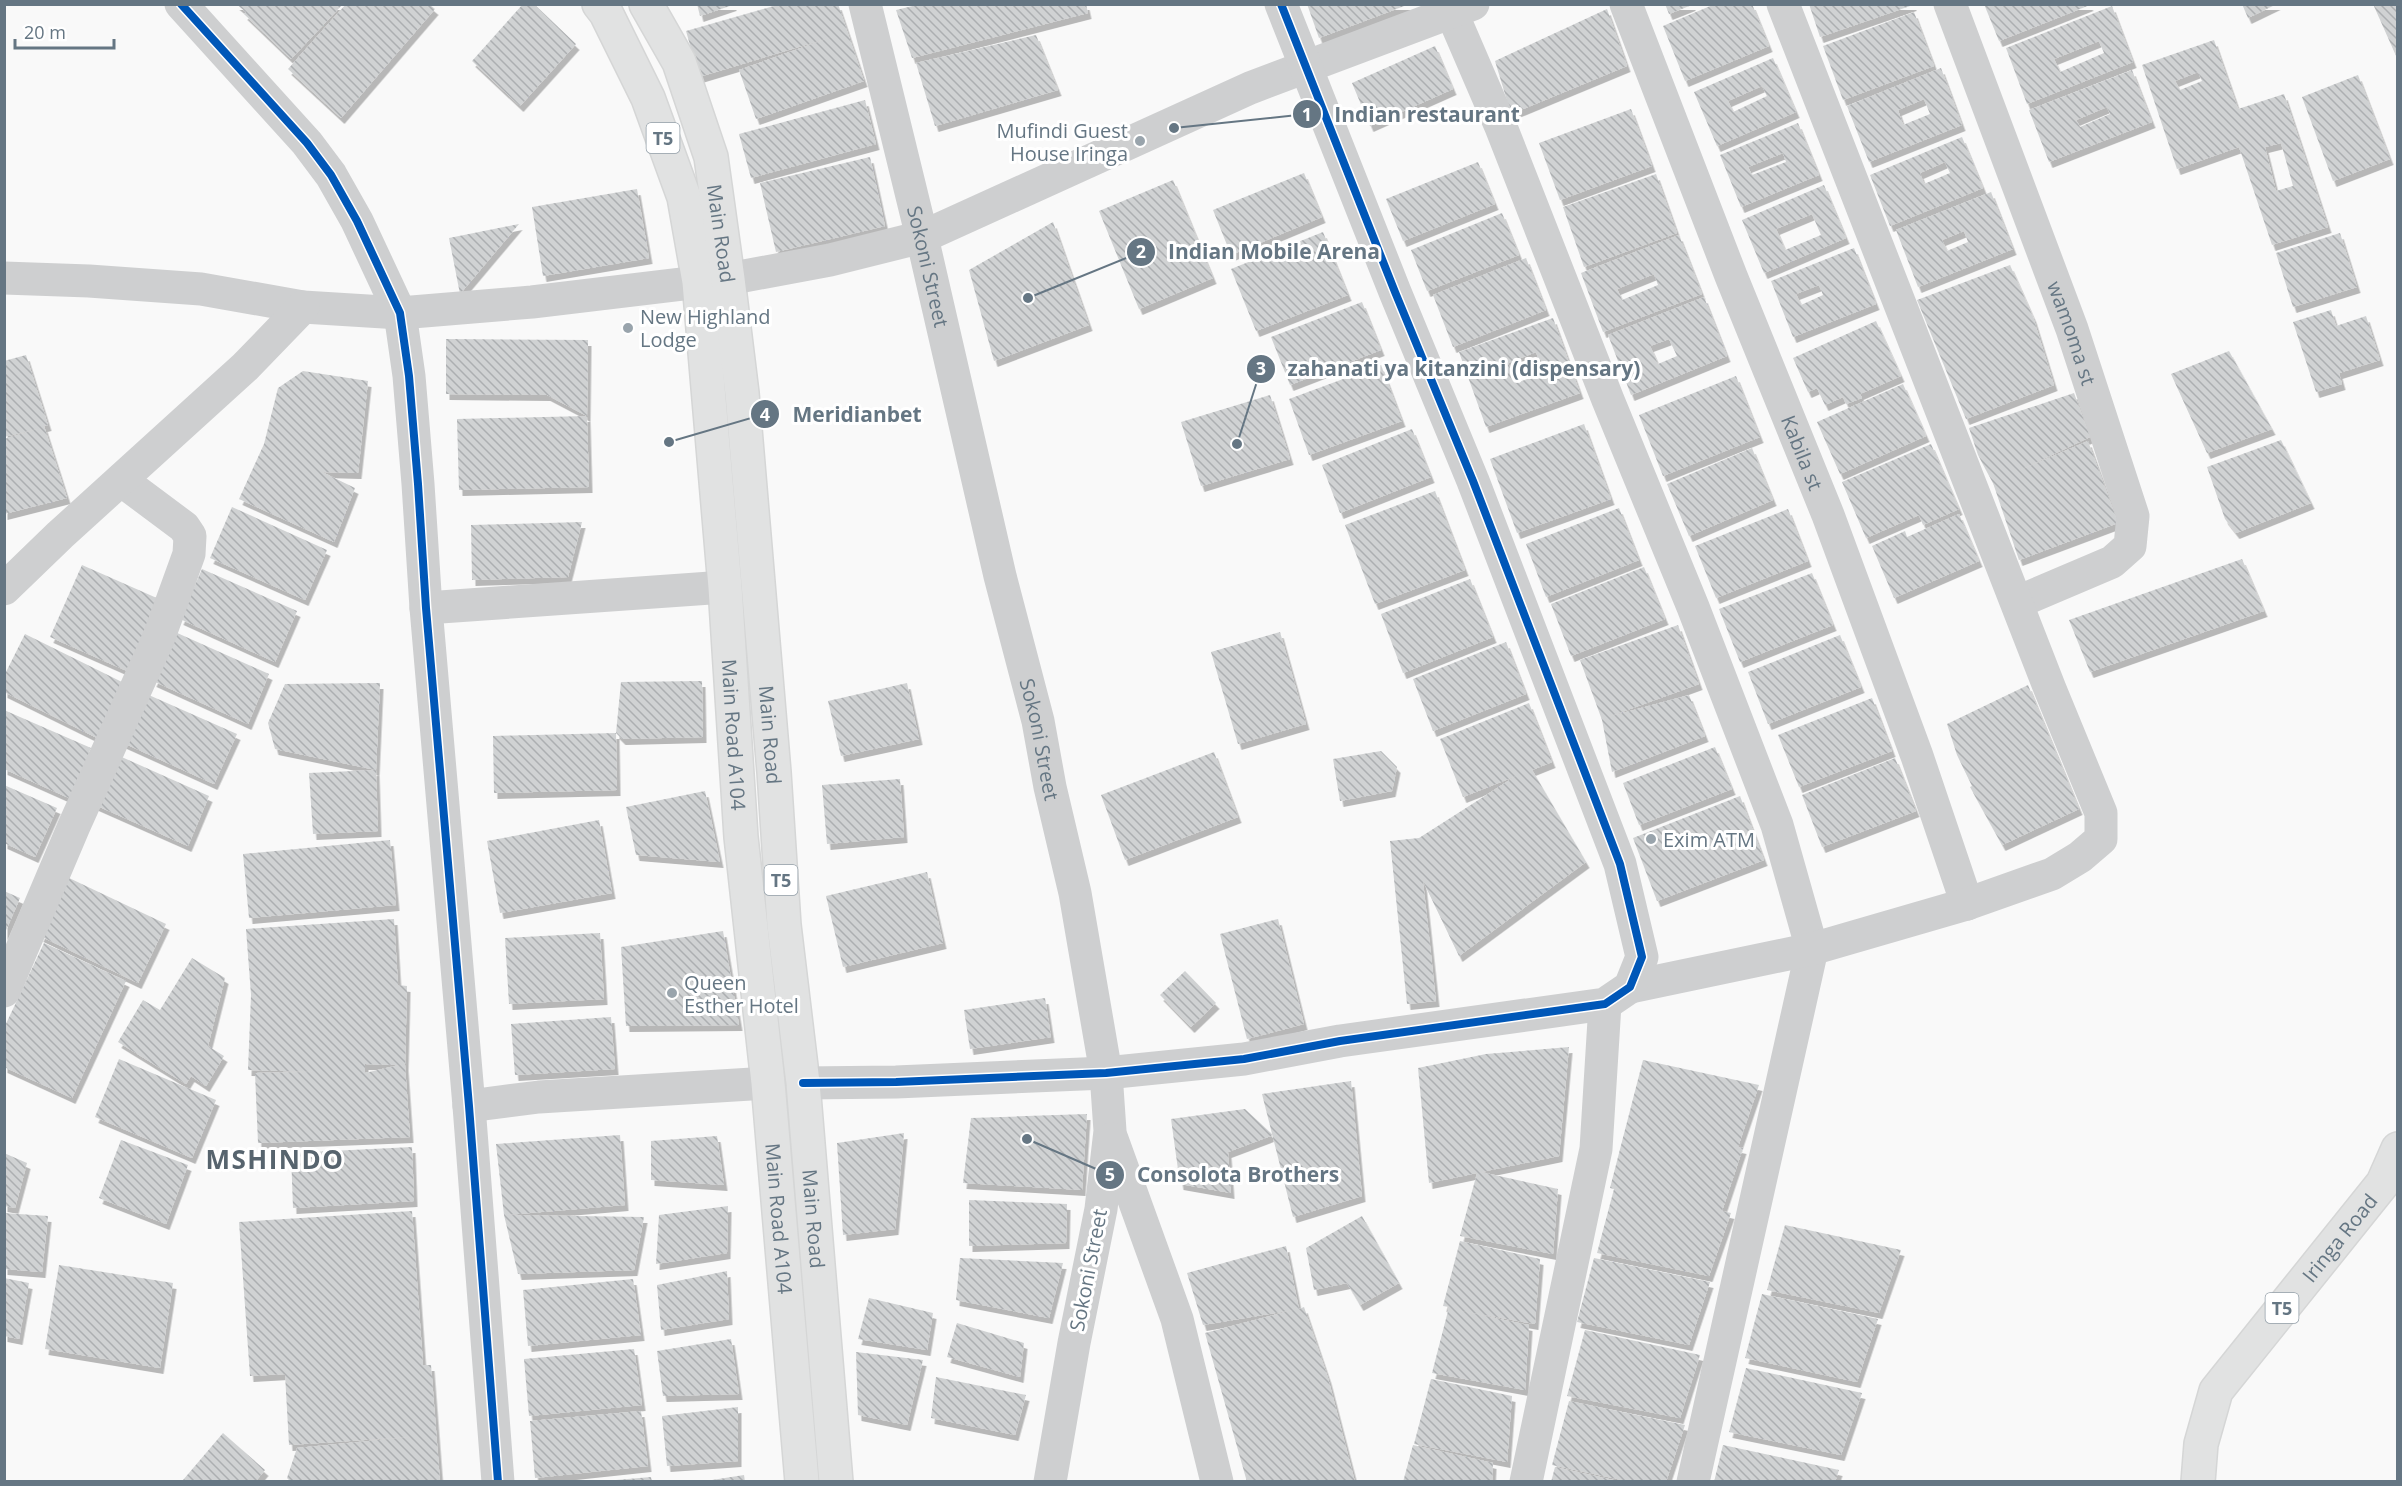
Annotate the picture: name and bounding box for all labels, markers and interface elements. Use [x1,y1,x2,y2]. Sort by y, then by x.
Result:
scale bar [15,12,114,50]
text: 20 m [24,20,66,44]
callout: Indian restaurant [1292,95,1531,134]
text: Indian restaurant [1334,100,1520,128]
text: 1 [1302,102,1312,126]
place label: Mufindi Guest House Iringa [997,117,1128,167]
road number: T5 [646,123,680,153]
marker: Mufindi Guest House Iringa [1133,134,1147,148]
street label: Main Road [701,182,742,284]
street label: Sokoni Street [901,203,956,330]
callout: Indian Mobile Arena [1126,232,1392,271]
text: Indian Mobile Arena [1168,237,1380,265]
text: 2 [1136,239,1146,263]
street label: wamoma st [2042,277,2103,389]
place label: New Highland Lodge [640,303,771,353]
marker: New Highland Lodge [621,321,635,335]
callout: zahanati ya kitanzini (dispensary) [1246,349,1653,388]
text: zahanati ya kitanzini (dispensary) [1288,354,1640,382]
text: 3 [1256,356,1266,380]
callout: Meridianbet [750,395,934,434]
text: Meridianbet [792,400,922,428]
text: 4 [760,402,770,426]
street label: Kabila st [1775,411,1830,494]
street label: Main Road A104 [716,658,753,812]
street label: Sokoni Street [1014,675,1066,803]
street label: Main Road [753,684,788,785]
place label: Exim ATM [1663,826,1755,853]
marker: Exim ATM [1644,832,1658,846]
road number: T5 [764,865,798,895]
place label: Queen Esther Hotel [684,969,799,1019]
marker: Queen Esther Hotel [665,986,679,1000]
district label: MSHINDO [206,1141,344,1177]
street label: Main Road A104 [760,1142,799,1296]
callout: Consolota Brothers [1095,1155,1351,1194]
text: Consolota Brothers [1137,1160,1339,1188]
text: 5 [1105,1162,1115,1186]
street label: Main Road [797,1168,832,1269]
street label: Iringa Road [2295,1188,2383,1287]
street label: Sokoni Street [1063,1207,1113,1333]
road number: T5 [2266,1293,2298,1323]

